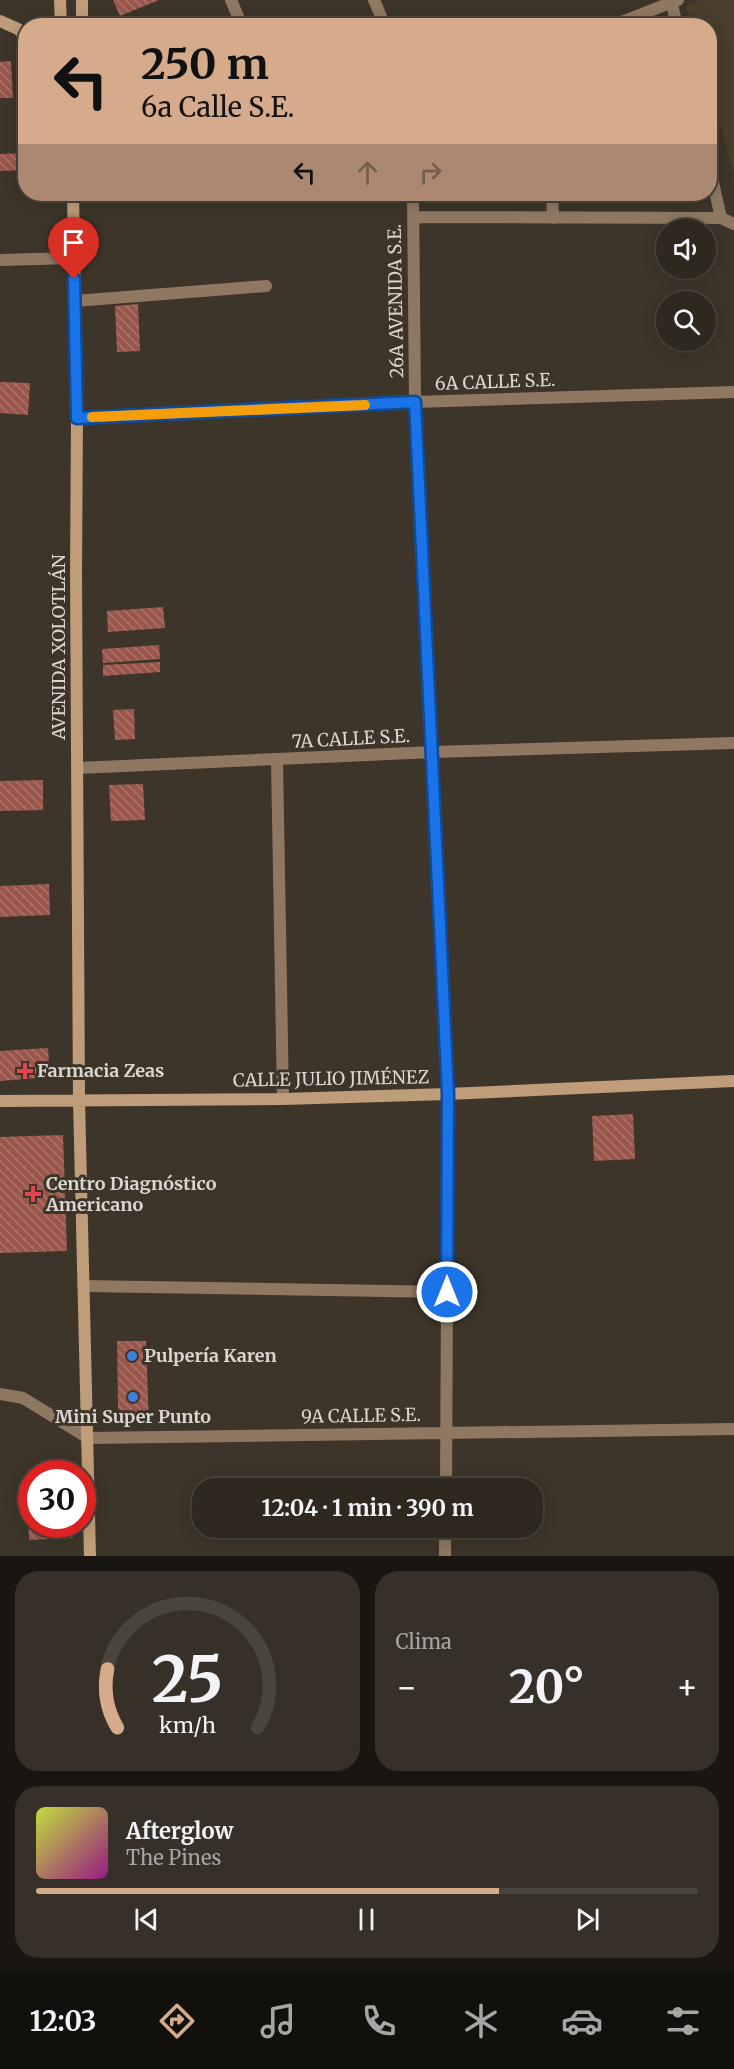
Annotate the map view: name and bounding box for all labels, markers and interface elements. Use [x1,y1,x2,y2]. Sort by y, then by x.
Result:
text: 250 m [141,38,269,90]
icon: left [42,42,120,120]
text: 6a Calle S.E. [141,90,294,124]
icon: left [288,156,321,189]
icon: ahead [351,156,384,189]
icon: right [414,156,447,189]
pin [48,217,99,279]
map controls [656,219,716,351]
button: sound [656,219,716,279]
street label: 26A AVENIDA S.E. [383,224,408,378]
icon: arrive [57,226,90,259]
button: search [656,291,716,351]
street label: 6A CALLE S.E. [434,368,556,395]
street label: AVENIDA XOLOTLÁN [47,554,70,741]
street label: 7A CALLE S.E. [291,724,411,753]
place label: Farmacia Zeas [37,1059,164,1082]
marker: Farmacia Zeas [18,1064,32,1078]
street label: CALLE JULIO JIMÉNEZ [233,1065,429,1092]
place label: Centro Diagnóstico Americano [45,1172,217,1216]
marker: Centro Diagnóstico Americano [24,1185,42,1203]
position arrow [415,1260,479,1324]
place label: Pulpería Karen [144,1344,277,1367]
marker: Pulpería Karen [125,1349,139,1363]
marker: Mini Super Punto [126,1390,140,1404]
street label: 9A CALLE S.E. [301,1403,421,1428]
place label: Mini Super Punto [55,1405,211,1428]
speed limit sign: 30 [18,1460,96,1538]
text: 12:04 · 1 min · 390 m [261,1494,474,1522]
text: Clima [396,1629,452,1654]
text: 25 [151,1641,223,1719]
text: 20° [509,1659,585,1715]
text: − [396,1667,418,1708]
text: + [676,1667,698,1708]
text: km/h [159,1712,216,1739]
text: Afterglow [126,1817,233,1845]
text: The Pines [126,1845,221,1870]
icon: previous [130,1903,163,1936]
icon: pause [350,1903,383,1936]
icon: next [571,1903,604,1936]
icon: directions [156,2000,198,2042]
icon: music [257,2000,299,2042]
icon: phone [358,2000,400,2042]
icon: climate [460,2000,502,2042]
icon: car [561,2000,603,2042]
icon: filters [662,2000,704,2042]
text: 12:03 [30,2004,97,2038]

